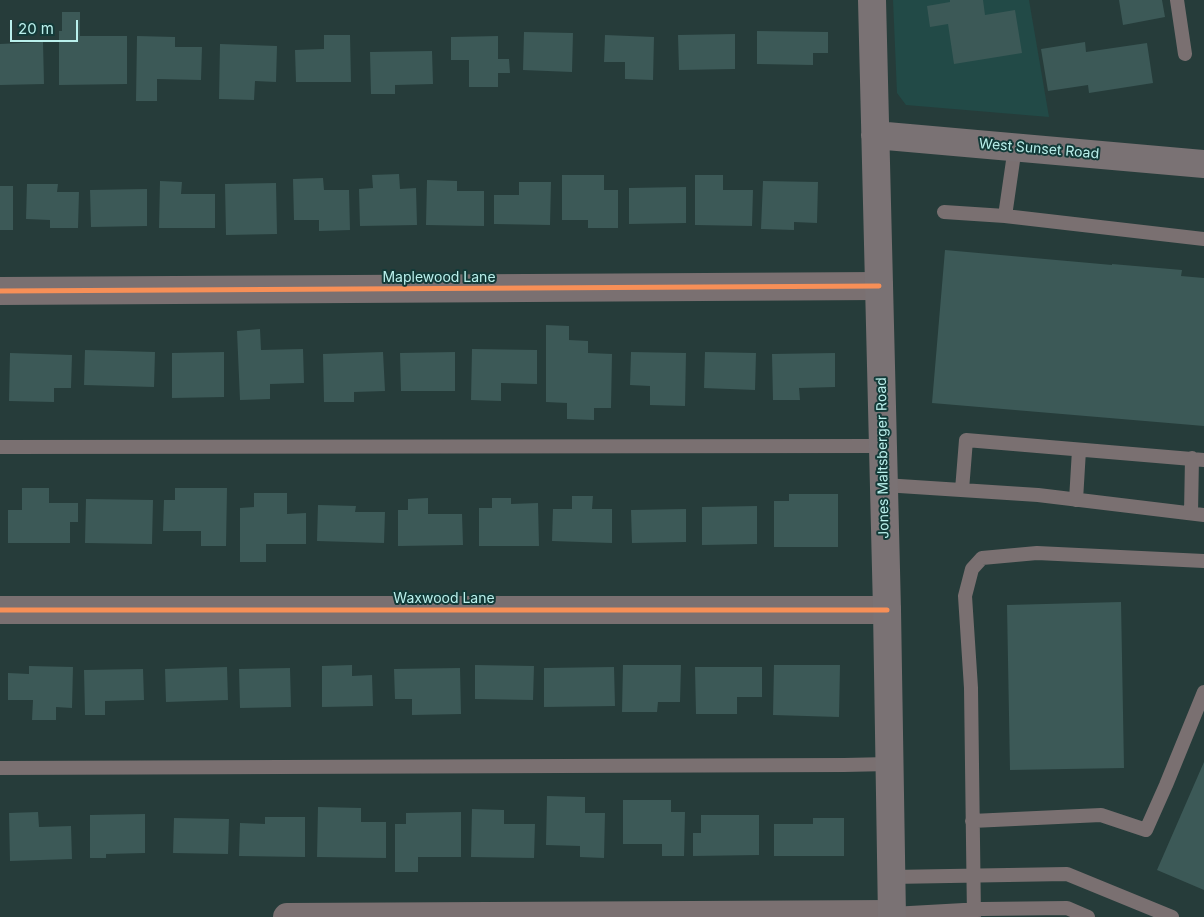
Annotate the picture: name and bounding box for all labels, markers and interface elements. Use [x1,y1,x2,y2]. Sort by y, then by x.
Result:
scale bar [12,10,80,42]
text: 20 m [18,19,54,38]
street label: West Sunset Road [978,135,1100,163]
street label: Maplewood Lane [382,270,496,286]
street label: Jones Maltsberger Road [873,377,893,539]
street label: Waxwood Lane [393,591,495,607]

